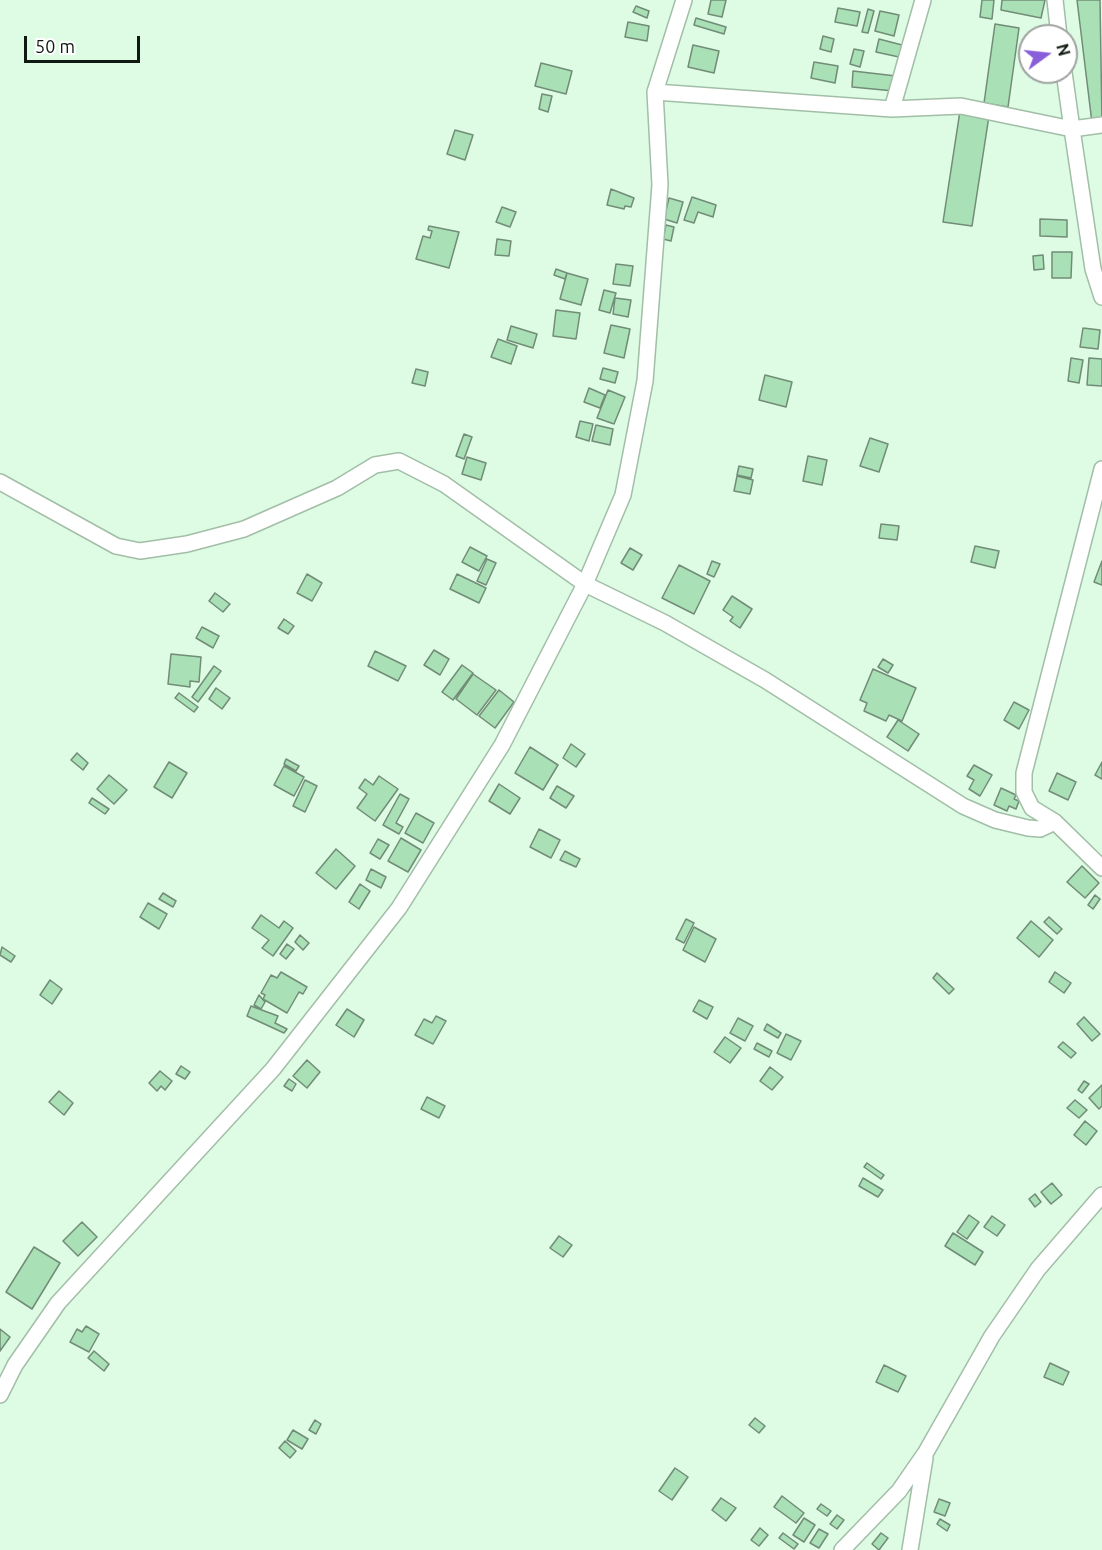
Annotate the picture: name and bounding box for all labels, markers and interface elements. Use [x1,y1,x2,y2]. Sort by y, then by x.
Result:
scale bar [27,24,142,62]
north arrow [1018,24,1078,84]
text: 50 m [35,36,75,56]
text: N [1053,42,1074,58]

